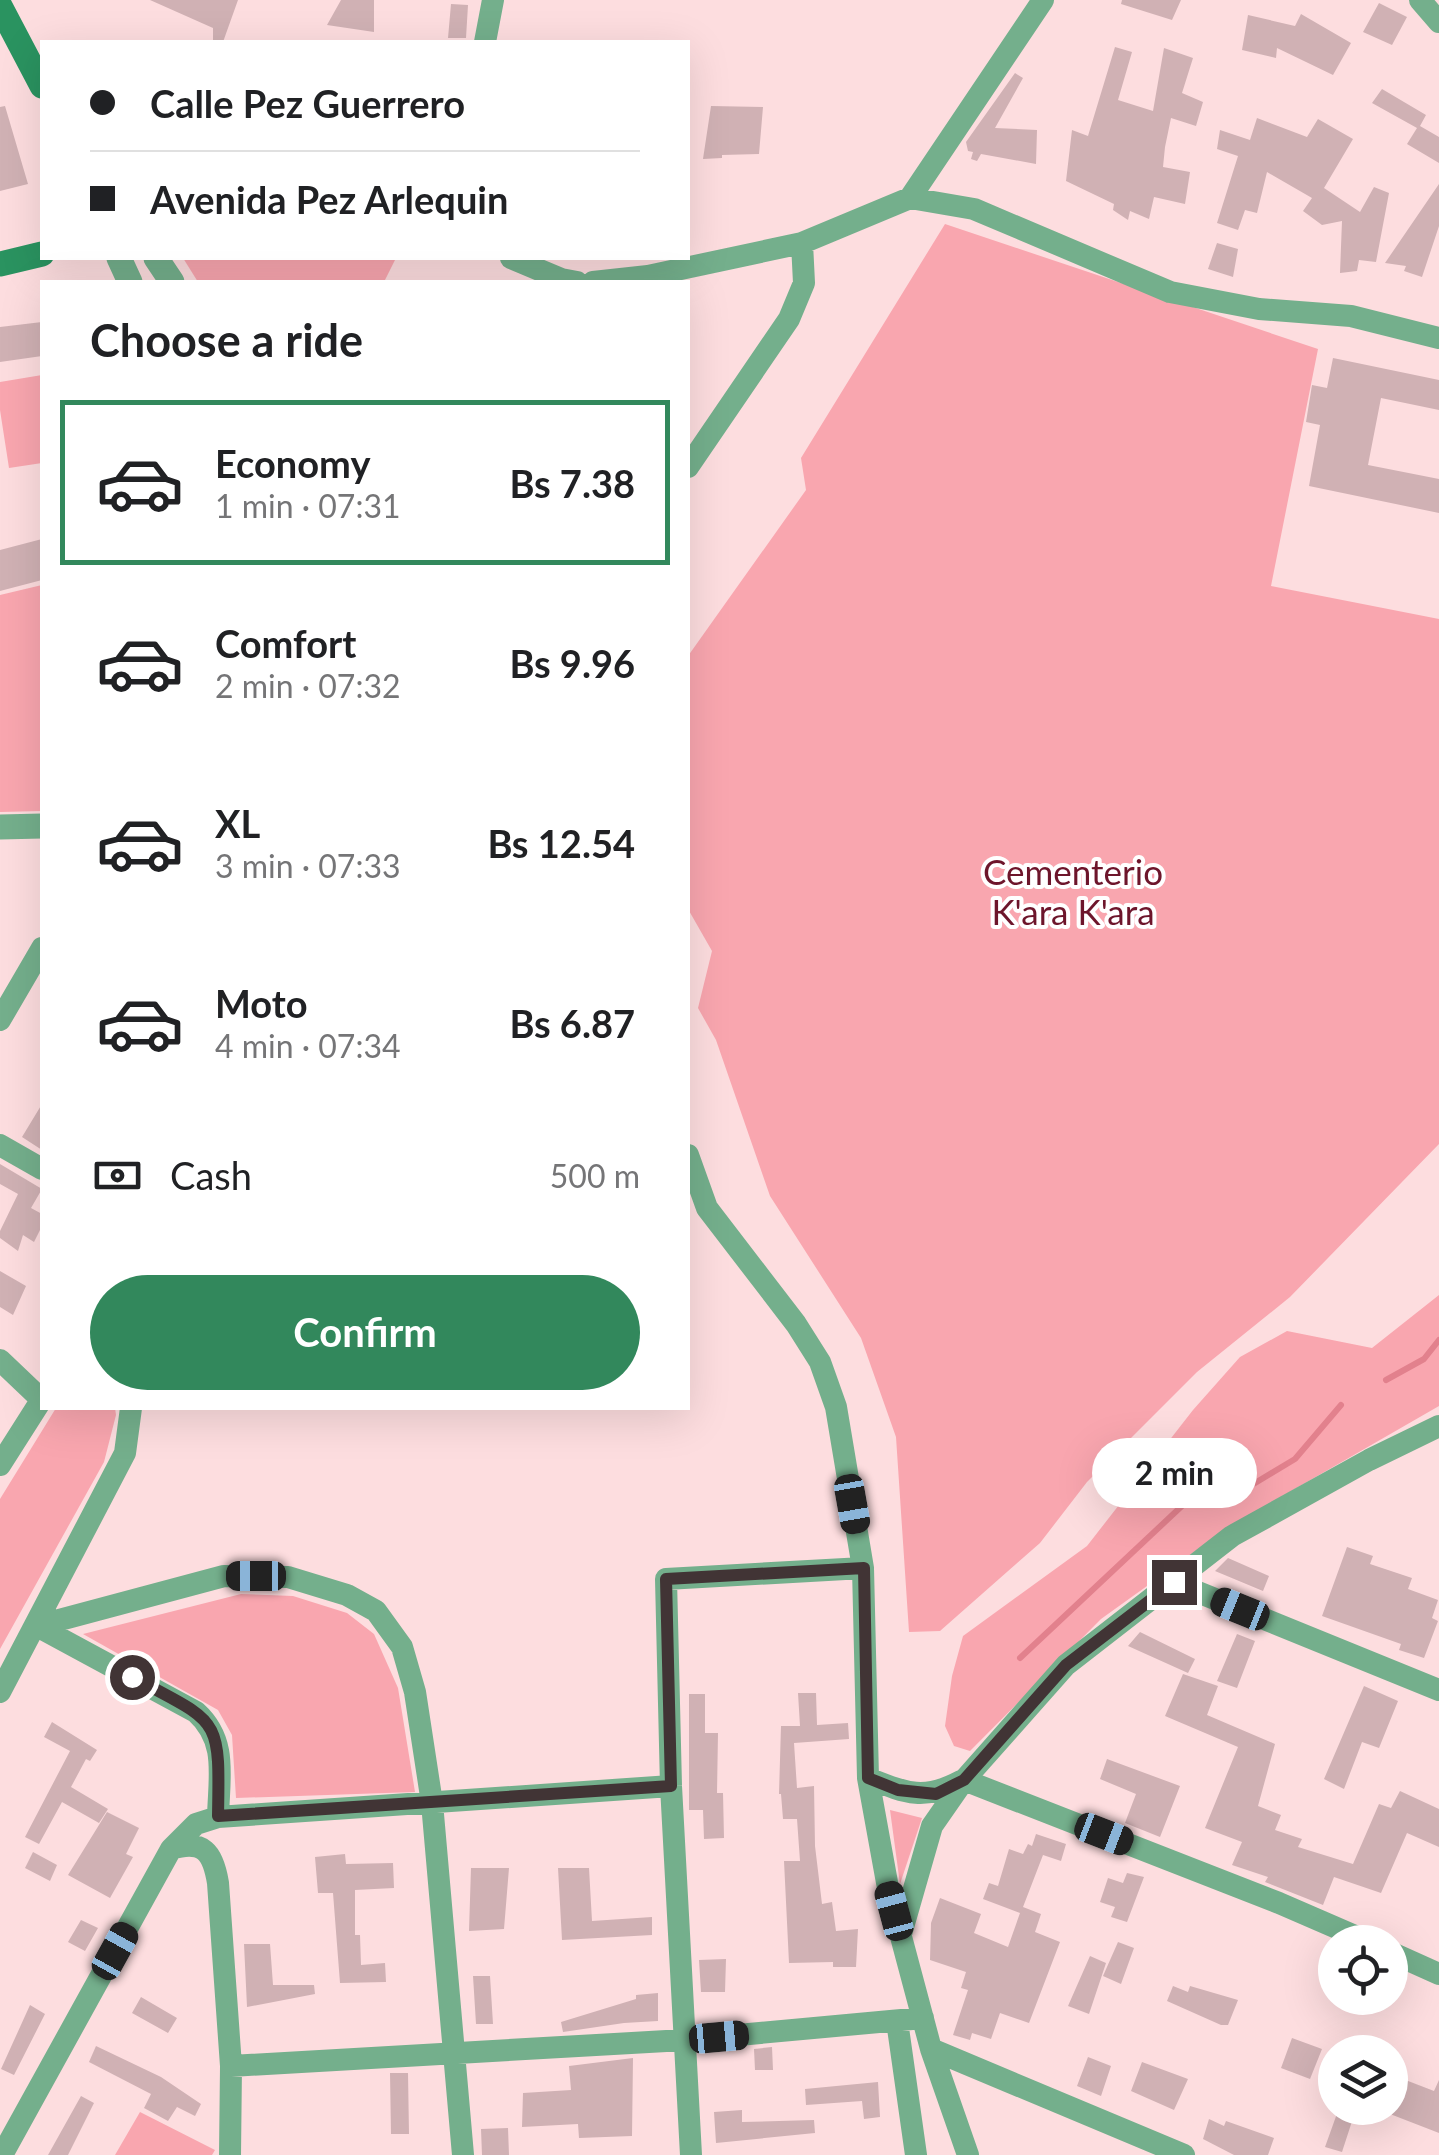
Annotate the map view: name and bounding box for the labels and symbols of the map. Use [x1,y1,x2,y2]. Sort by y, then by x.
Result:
park label: Cementerio K'ara K'ara [983,850,1163,932]
callout: 2 min [1092,1437,1256,1507]
car [832,1472,872,1536]
route end [1152,1560,1197,1605]
car [226,1561,286,1591]
car [1207,1584,1273,1634]
route start [110,1655,155,1700]
car [1071,1809,1137,1859]
car [872,1878,916,1944]
car [87,1917,143,1985]
car [688,2019,750,2055]

